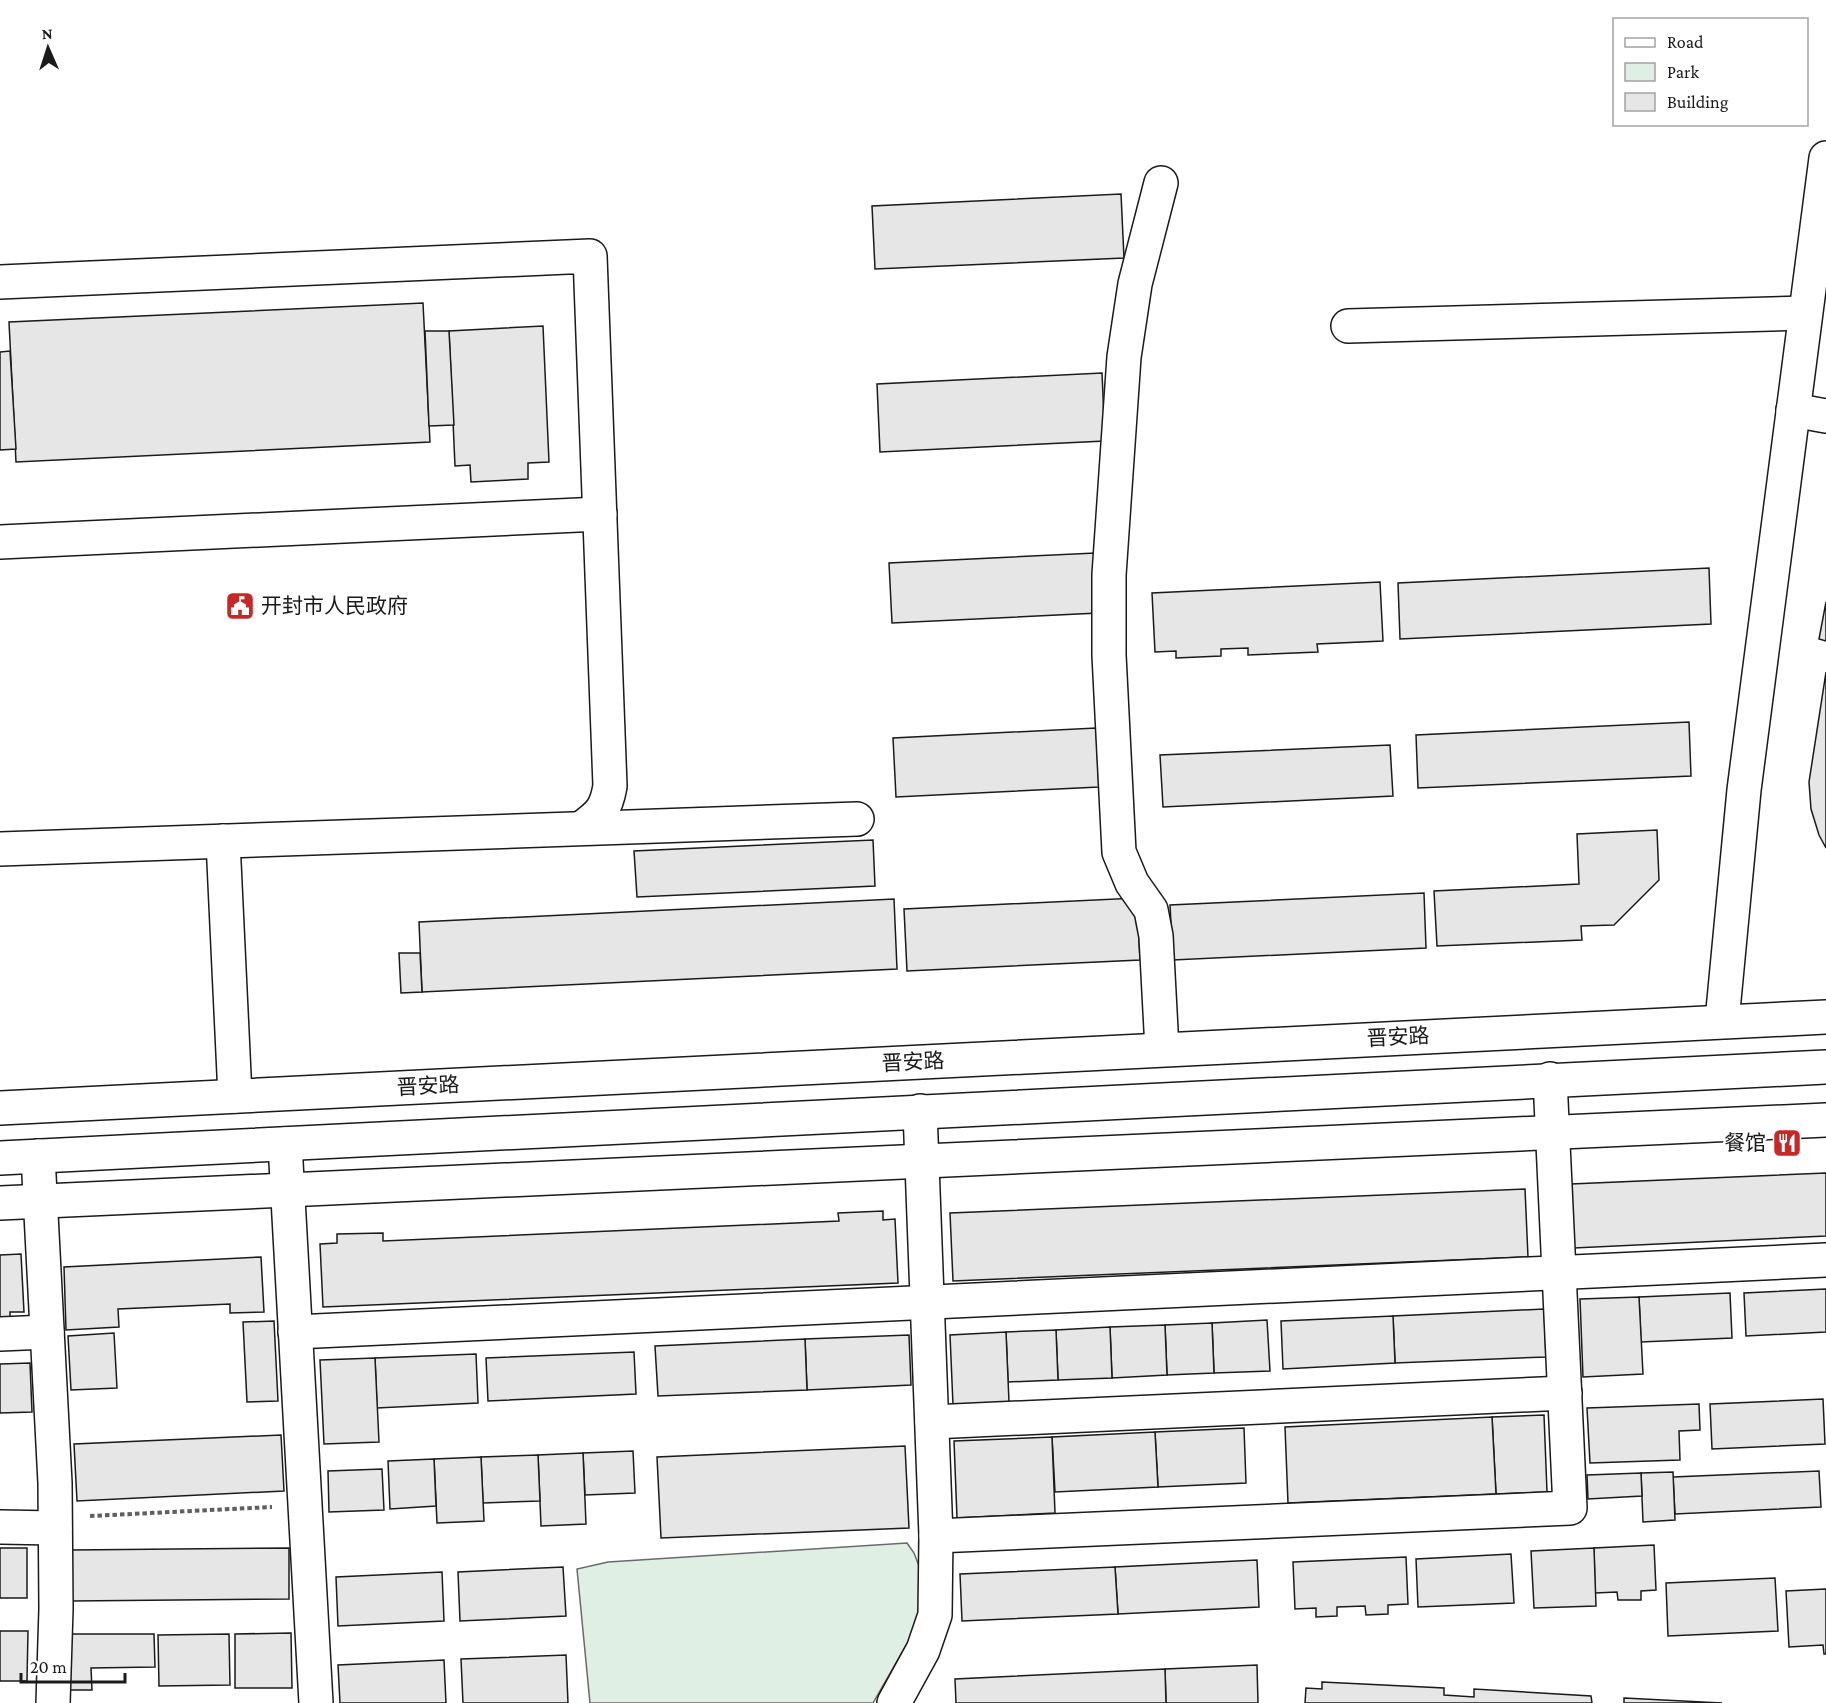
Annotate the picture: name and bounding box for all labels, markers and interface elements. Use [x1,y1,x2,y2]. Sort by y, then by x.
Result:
north arrow [18,18,78,78]
legend [1613,18,1808,126]
text: N [41,25,53,42]
text: Road [1667,32,1704,52]
text: Park [1667,62,1699,82]
text: Building [1667,92,1729,112]
public building icon: 开封市人民政府 [224,590,256,622]
place label: 开封市人民政府 [261,594,408,618]
street label: 晋安路 [1366,1023,1430,1051]
street label: 晋安路 [881,1048,945,1076]
street label: 晋安路 [396,1072,460,1100]
restaurant icon: 餐馆 [1771,1127,1803,1159]
place label: 餐馆 [1724,1131,1766,1155]
scale bar [21,1646,124,1684]
text: 20 m [30,1657,67,1677]

